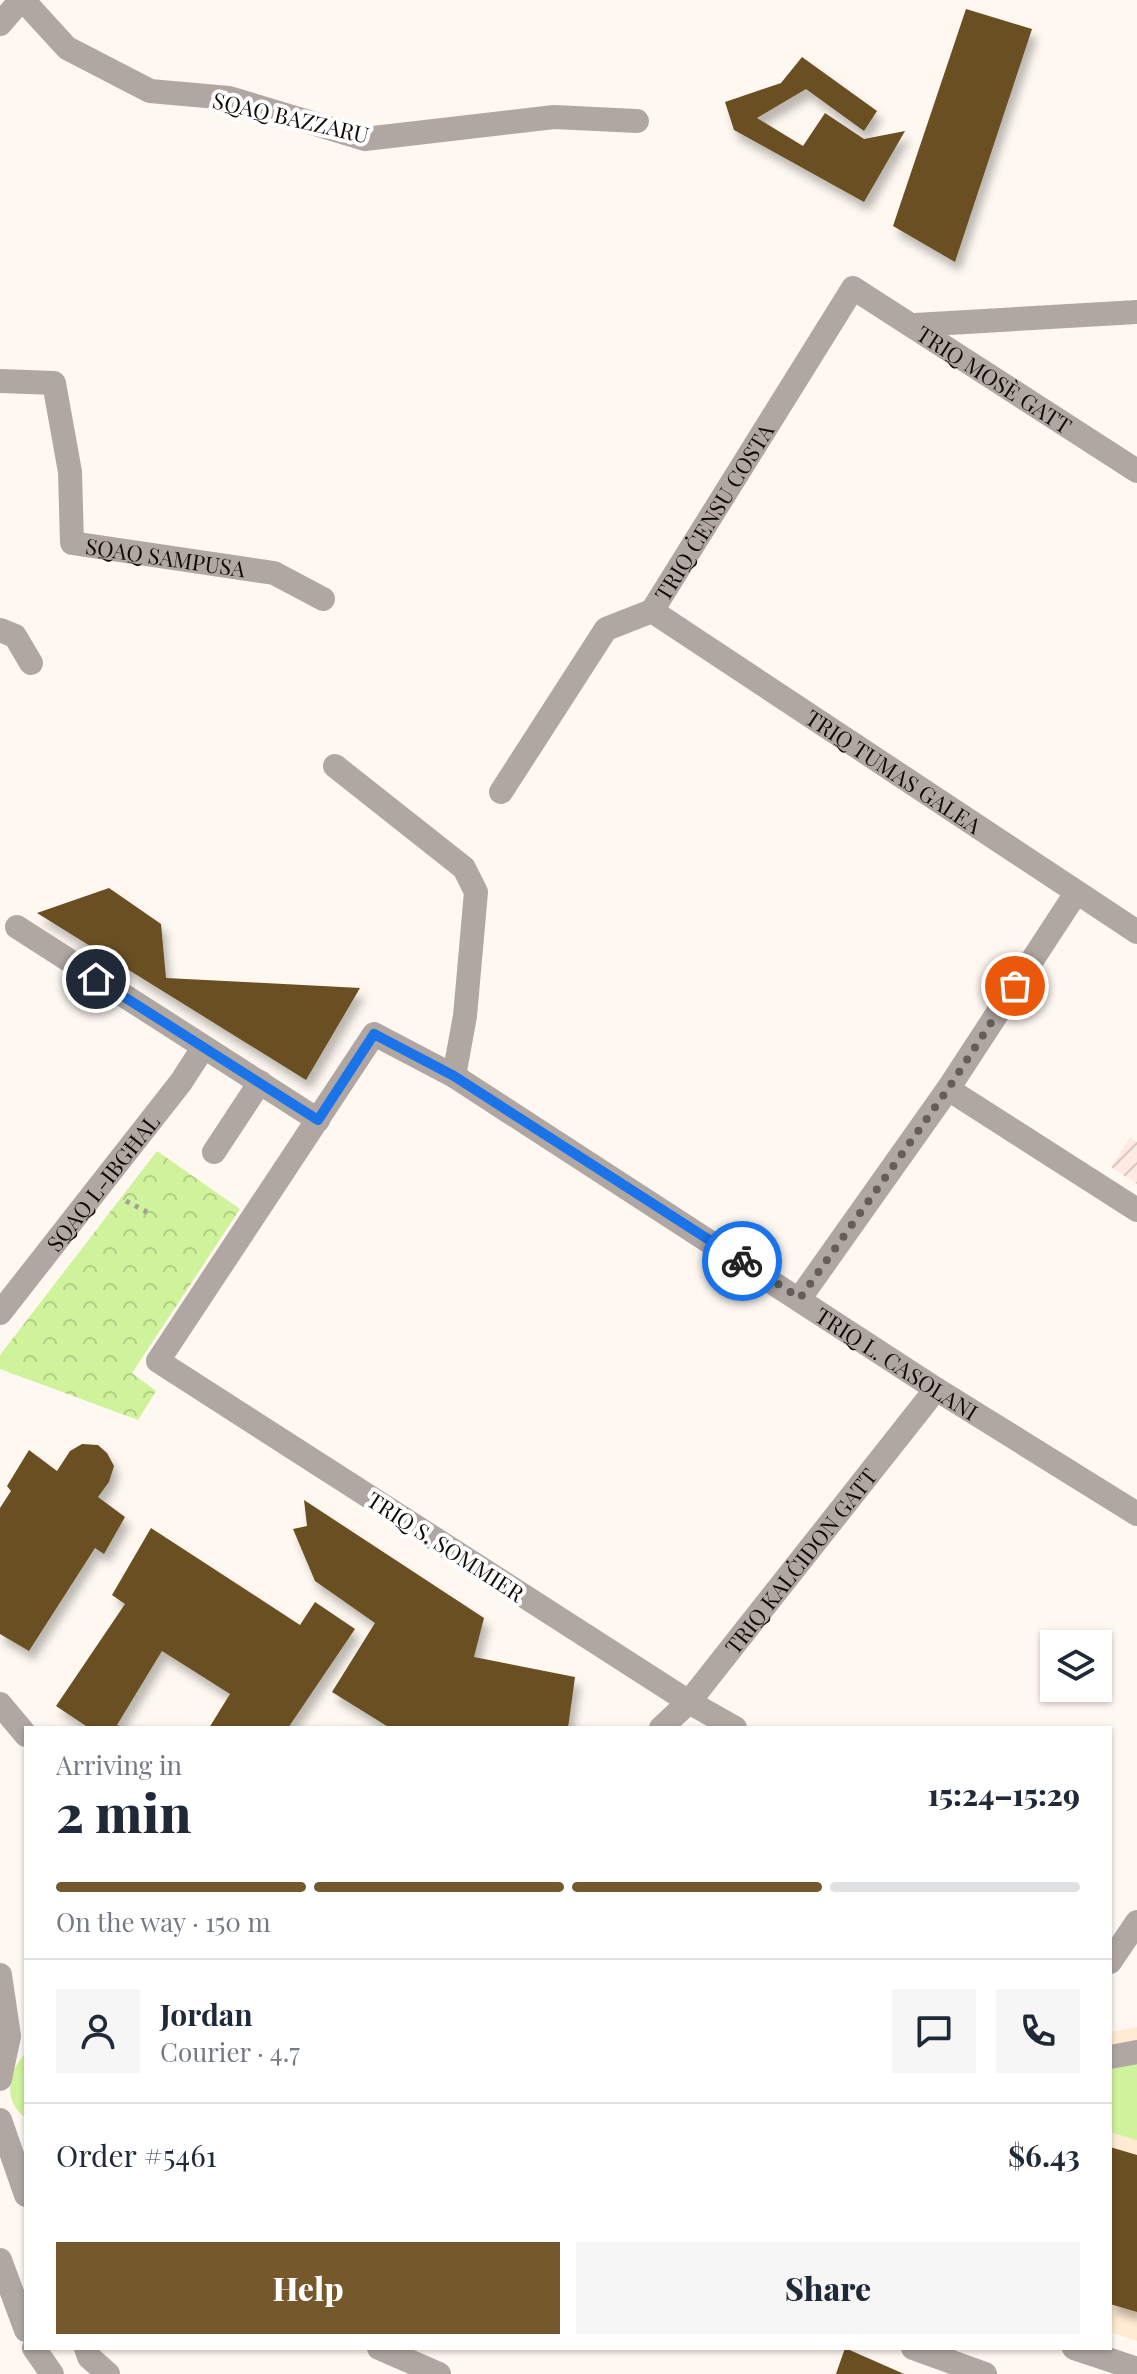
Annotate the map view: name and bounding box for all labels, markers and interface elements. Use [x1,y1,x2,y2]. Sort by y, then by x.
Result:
street label: SQAQ BAZZARU [210,84,372,150]
street label: TRIQ MOSÈ GATT [911,318,1078,440]
street label: TRIQ ĊENSU COSTA [647,418,780,606]
street label: SQAQ SAMPUSA [84,530,248,584]
street label: TRIQ TUMAS GALEA [800,702,988,840]
pin [62,945,130,1013]
pin [981,952,1049,1020]
icon: home [74,957,118,1001]
icon: bag [993,964,1037,1008]
street label: SQAQ L-IBGĦAL [39,1107,166,1257]
courier [702,1221,782,1301]
icon: bike [720,1239,764,1283]
street label: TRIQ L. CASOLANI [810,1300,984,1426]
street label: TRIQ KALĊIDON GATT [718,1461,883,1660]
street label: TRIQ S. SOMMIER [362,1484,531,1608]
map controls [1040,1630,1112,1702]
button: layers [1040,1630,1112,1702]
text: Arriving in [56,1747,182,1782]
text: 15:24–15:29 [928,1774,1080,1814]
text: 2 min [56,1777,191,1846]
text: On the way · 150 m [56,1904,271,1939]
button: person [56,1989,140,2073]
button: chat [892,1989,976,2073]
button: phone [996,1989,1080,2073]
text: Jordan [160,1994,253,2034]
text: Courier · 4.7 [160,2034,300,2069]
text: Order #5461 [56,2135,217,2175]
text: $6.43 [1008,2135,1080,2175]
button: Help [56,2242,560,2334]
button: Share [576,2242,1080,2334]

